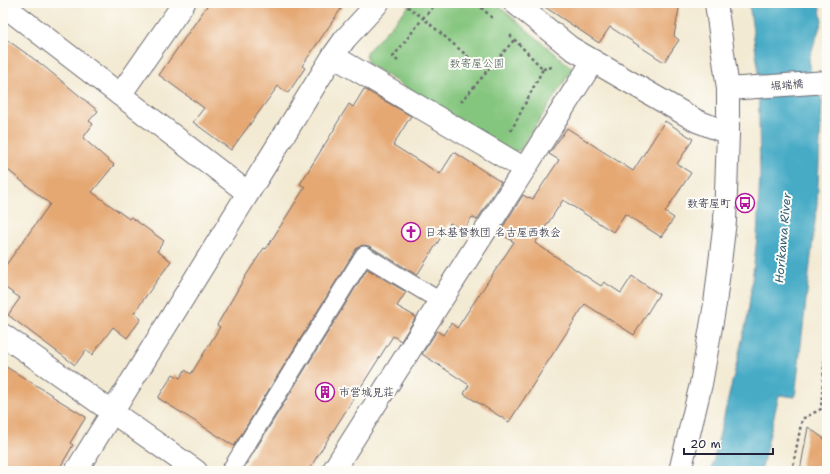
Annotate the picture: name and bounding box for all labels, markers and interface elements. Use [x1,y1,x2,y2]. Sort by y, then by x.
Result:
park label: 数寄屋公園 [450,56,505,71]
street label: 堀端橋 [770,76,804,94]
bus stop icon: 数寄屋町 [734,192,756,214]
water label: Horikawa River [771,192,795,284]
place label: 数寄屋町 [687,196,731,211]
church icon: 日本基督教団 名古屋西教会 [400,221,422,243]
place label: 日本基督教団 名古屋西教会 [425,225,561,240]
building icon: 市営城見荘 [314,381,336,403]
place label: 市営城見荘 [339,385,394,400]
scale bar [684,430,773,456]
text: 20 m [690,436,721,452]

